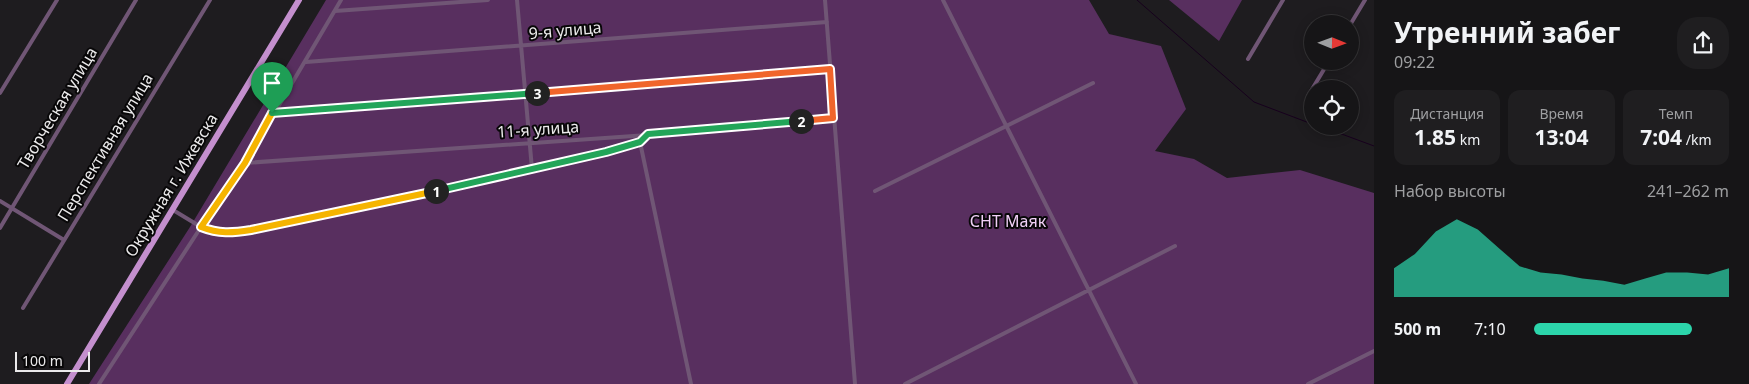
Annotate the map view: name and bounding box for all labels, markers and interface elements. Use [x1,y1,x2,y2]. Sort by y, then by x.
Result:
text: Утренний забег [1394,13,1620,51]
north arrow [1304,15,1359,70]
map controls [1304,15,1359,135]
street label: 9-я улица [528,16,602,44]
button: share [1677,17,1729,69]
street label: Творческая улица [12,43,102,173]
text: 09:22 [1394,51,1435,73]
pin [251,62,293,113]
street label: Перспективная улица [52,69,158,225]
icon: arrive [258,69,286,97]
pin: 3 [524,80,550,106]
button: locate [1304,80,1359,135]
text: 3 [533,84,542,103]
text: Дистанция [1410,104,1484,123]
text: Время [1539,104,1584,123]
text: Темп [1659,104,1693,123]
pin: 2 [788,108,814,134]
street label: Окружная г. Ижевска [119,109,223,261]
text: 2 [797,112,806,131]
street label: 11-я улица [496,115,580,143]
text: 1.85 [1414,123,1456,151]
text: 13:04 [1535,123,1588,151]
text: 7:04 [1640,123,1682,151]
text: km [1456,130,1480,149]
text: /km [1682,130,1712,149]
pin: 1 [424,178,448,204]
text: Набор высоты [1394,180,1506,202]
text: 241–262 m [1647,180,1729,202]
text: 1 [432,182,441,201]
park label: СНТ Маяк [970,210,1047,232]
text: 500 m [1394,318,1441,340]
text: 7:10 [1474,318,1506,340]
scale bar [15,349,90,372]
text: 100 m [22,351,63,370]

